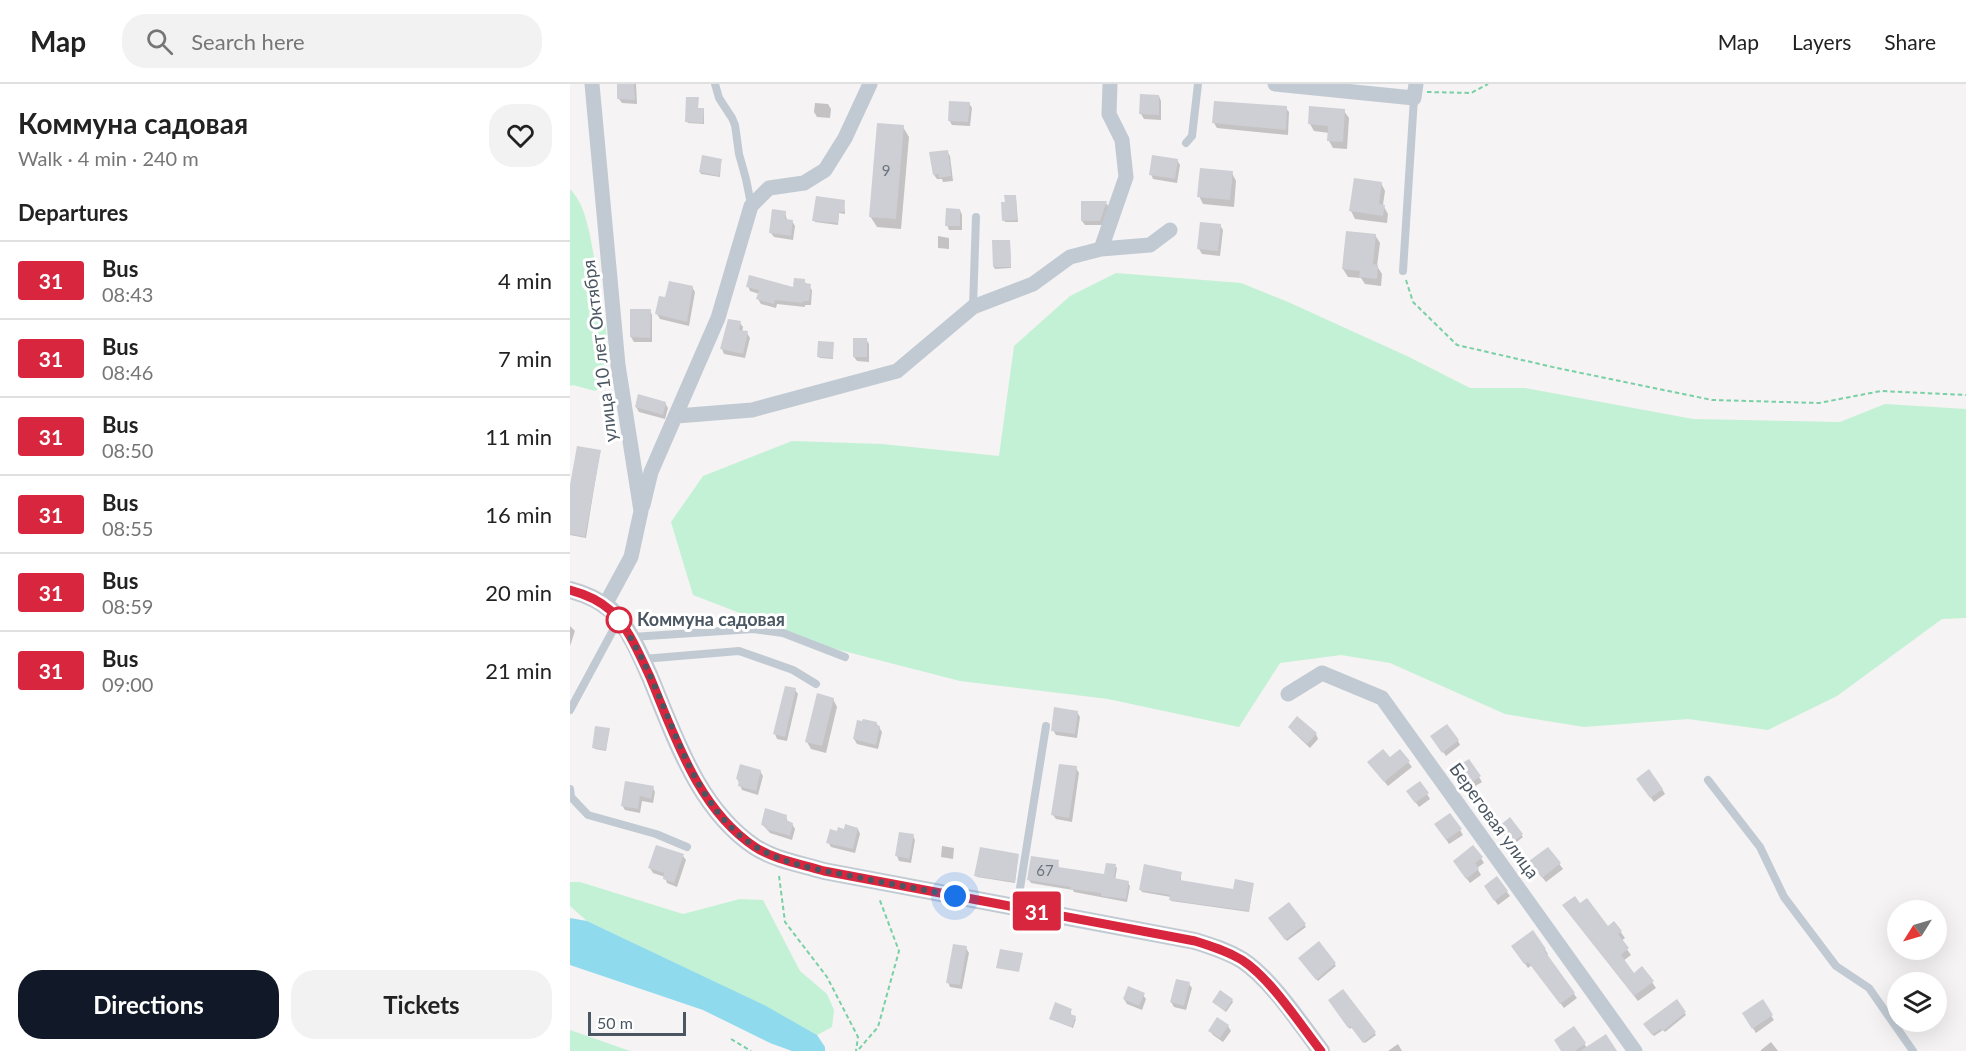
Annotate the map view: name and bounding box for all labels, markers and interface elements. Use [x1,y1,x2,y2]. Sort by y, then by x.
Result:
search box [122,14,542,68]
text: Map [30,24,86,58]
icon: search [143,25,176,58]
text: Search here [191,28,305,55]
text: Map [1718,29,1759,54]
text: Layers [1792,29,1851,54]
text: Share [1884,29,1936,54]
button: heart [489,104,552,167]
text: Коммуна садовая [18,106,248,140]
text: Walk · 4 min · 240 m [18,146,199,170]
house number: 9 [882,161,890,179]
text: Departures [18,199,128,226]
text: Bus [102,255,138,282]
street label: улица 10 лет Октября [577,259,621,443]
text: 4 min [498,267,552,294]
text: 31 [39,268,63,293]
text: 08:43 [102,282,153,306]
text: Bus [102,333,138,360]
text: 7 min [498,345,552,372]
text: 31 [39,346,63,371]
text: 08:46 [102,360,153,384]
text: Bus [102,411,138,438]
text: 11 min [485,423,552,450]
text: 31 [39,424,63,449]
text: 08:50 [102,438,153,462]
text: Bus [102,489,138,516]
text: 16 min [485,501,552,528]
text: 31 [39,502,63,527]
text: 08:55 [102,516,153,540]
text: Bus [102,567,138,594]
text: 20 min [485,579,552,606]
text: 31 [39,580,63,605]
text: 08:59 [102,594,153,618]
marker: Коммуна садовая [606,607,632,633]
place label: Коммуна садовая [637,608,785,630]
text: Bus [102,645,138,672]
text: 21 min [485,657,552,684]
text: 31 [39,658,63,683]
text: 09:00 [102,672,153,696]
street label: Береговая улица [1445,758,1544,883]
house number: 67 [1036,861,1054,879]
your location [940,881,970,911]
line badge: 31 [1010,892,1064,930]
text: 31 [1025,899,1049,924]
north arrow [1887,900,1947,960]
map controls [1887,900,1947,1032]
button: Directions [18,970,279,1039]
button: Tickets [291,970,552,1039]
button: layers [1887,972,1947,1032]
scale bar [588,1009,686,1036]
text: 50 m [597,1013,633,1032]

